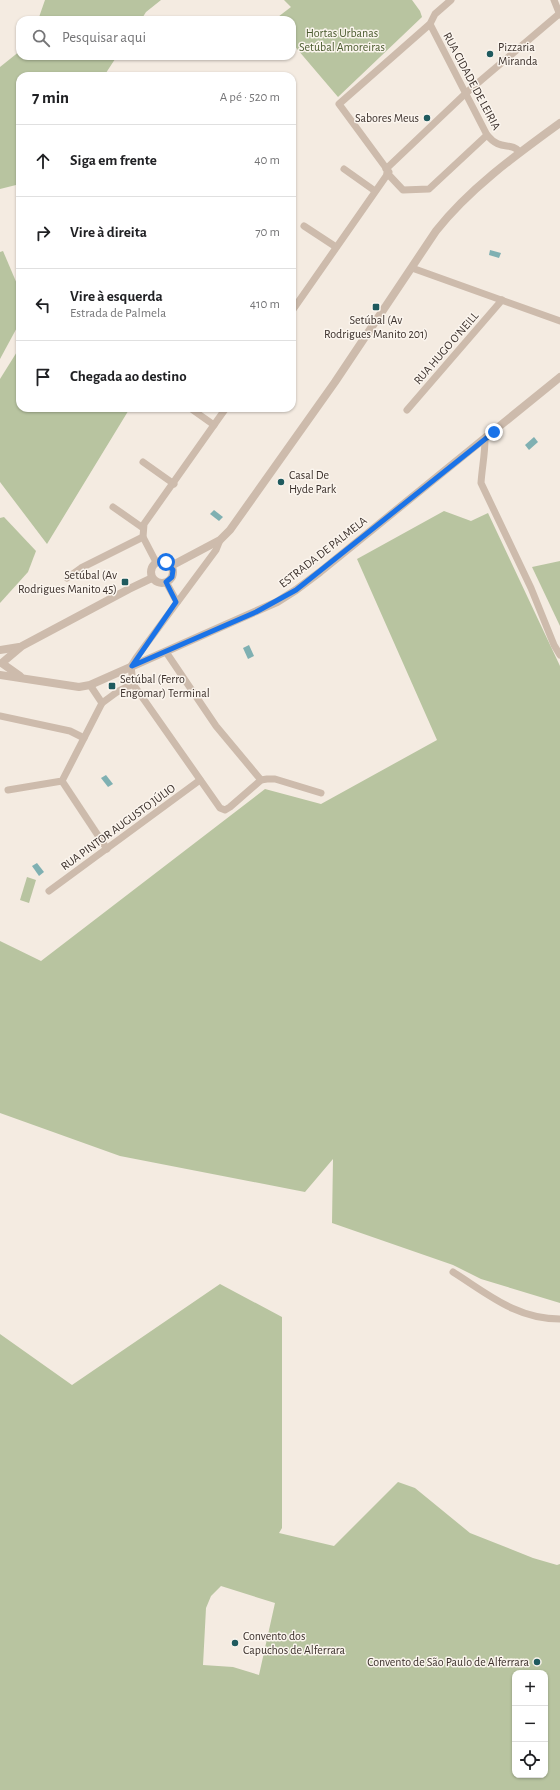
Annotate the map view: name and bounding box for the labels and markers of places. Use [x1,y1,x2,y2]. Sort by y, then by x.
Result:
place label: Pizzaria Miranda [498,41,538,67]
marker: Pizzaria Miranda [485,49,495,59]
place label: Sabores Meus [355,112,419,124]
marker: Sabores Meus [422,113,432,123]
marker: Setúbal (Av Rodrigues Manito 201) [371,302,381,312]
place label: Setúbal (Av Rodrigues Manito 201) [324,314,428,340]
place label: Casal De Hyde Park [289,469,337,496]
marker: Casal De Hyde Park [276,477,286,487]
place label: Setúbal (Av Rodrigues Manito 45) [18,569,117,595]
marker: Setúbal (Av Rodrigues Manito 45) [120,577,130,587]
place label: Setúbal (Ferro Engomar) Terminal [120,673,210,699]
marker: Setúbal (Ferro Engomar) Terminal [107,681,117,691]
place label: Convento dos Capuchos de Alferrara [243,1630,346,1656]
marker: Convento dos Capuchos de Alferrara [230,1638,240,1648]
place label: Convento de São Paulo de Alferrara [367,1656,529,1668]
marker: Convento de São Paulo de Alferrara [532,1657,542,1667]

